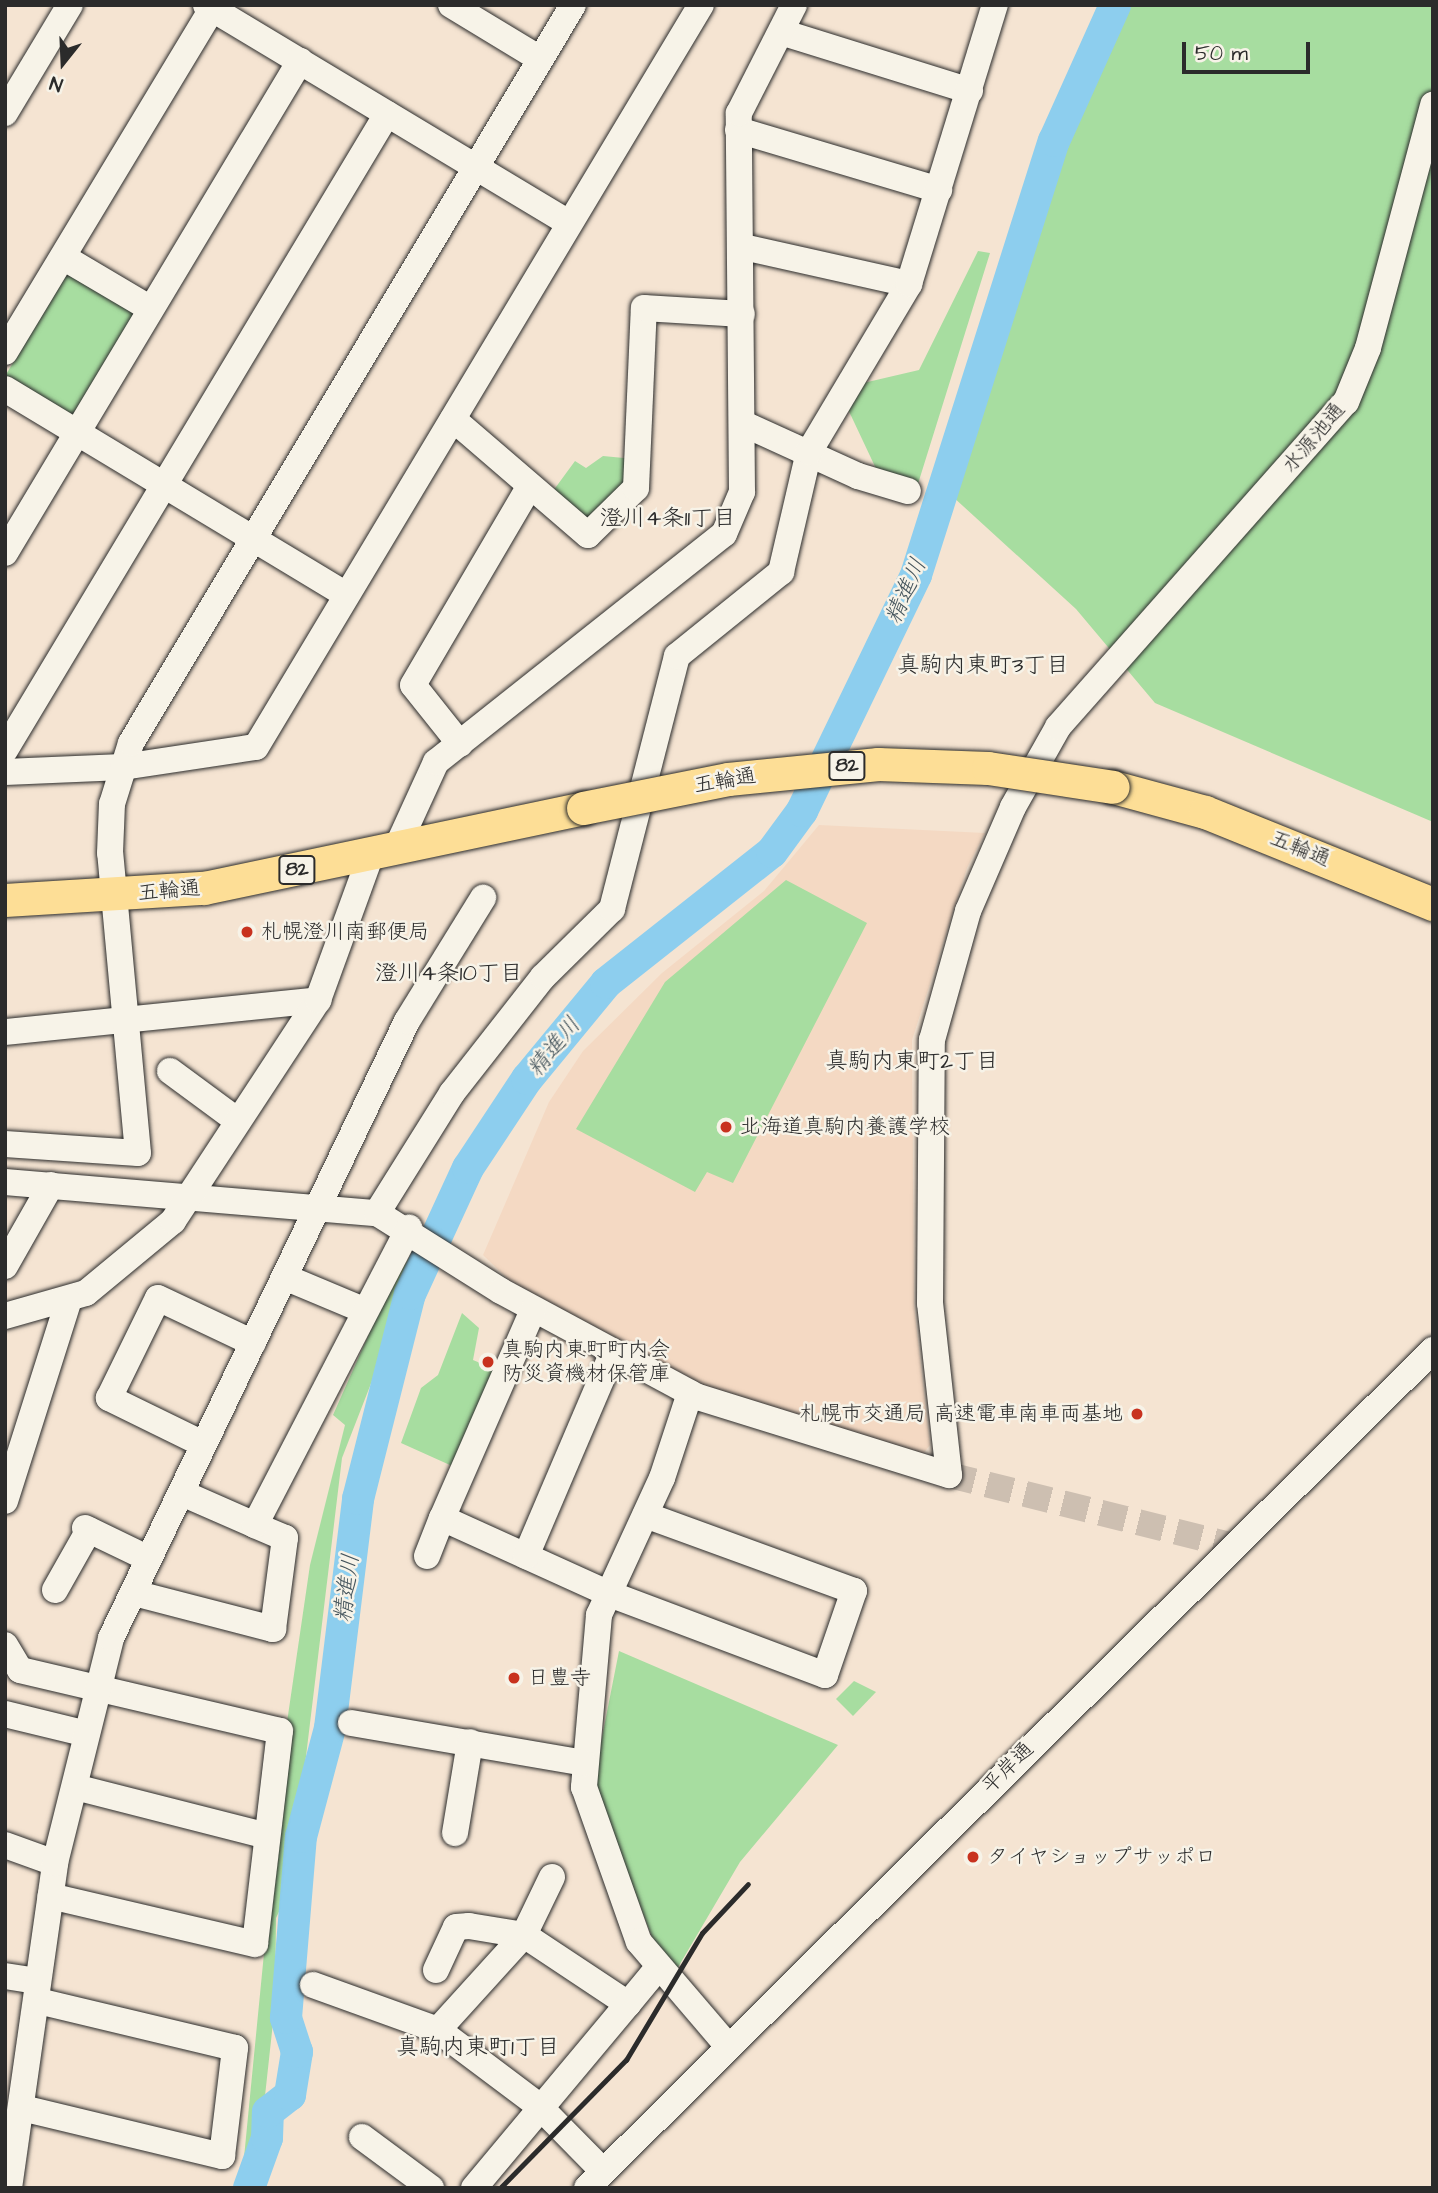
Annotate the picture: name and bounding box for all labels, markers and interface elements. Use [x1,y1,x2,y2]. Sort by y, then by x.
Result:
north arrow [28,28,98,98]
scale bar [1186,28,1314,72]
text: 50 m [1195,39,1248,68]
text: N [47,69,66,98]
street label: 水源池通 [1277,398,1351,478]
district label: 澄川4条11丁目 [600,504,736,532]
water label: 精進川 [879,554,933,628]
district label: 真駒内東町3丁目 [897,651,1069,679]
road number: 82 [828,750,866,782]
street label: 五輪通 [692,763,758,799]
street label: 五輪通 [1266,826,1334,872]
road number: 82 [278,855,316,886]
street label: 五輪通 [137,876,201,906]
place label: 札幌澄川南郵便局 [261,919,429,945]
marker: 札幌澄川南郵便局 [239,924,255,940]
district label: 澄川4条10丁目 [375,959,523,987]
water label: 精進川 [522,1012,586,1082]
district label: 真駒内東町2丁目 [825,1047,999,1075]
place label: 北海道真駒内養護学校 [740,1114,950,1140]
marker: 北海道真駒内養護学校 [718,1119,734,1135]
place label: 真駒内東町町内会 防災資機材保管庫 [502,1337,670,1387]
marker: 真駒内東町町内会 防災資機材保管庫 [480,1354,496,1370]
place label: 札幌市交通局 高速電車南車両基地 [800,1401,1123,1427]
marker: 札幌市交通局 高速電車南車両基地 [1129,1406,1145,1422]
water label: 精進川 [329,1552,365,1624]
place label: 日豊寺 [528,1665,591,1691]
marker: 日豊寺 [506,1670,522,1686]
street label: 平岸通 [977,1737,1039,1799]
place label: タイヤショップサッポロ [987,1844,1218,1870]
marker: タイヤショップサッポロ [965,1849,981,1865]
district label: 真駒内東町1丁目 [396,2033,560,2061]

